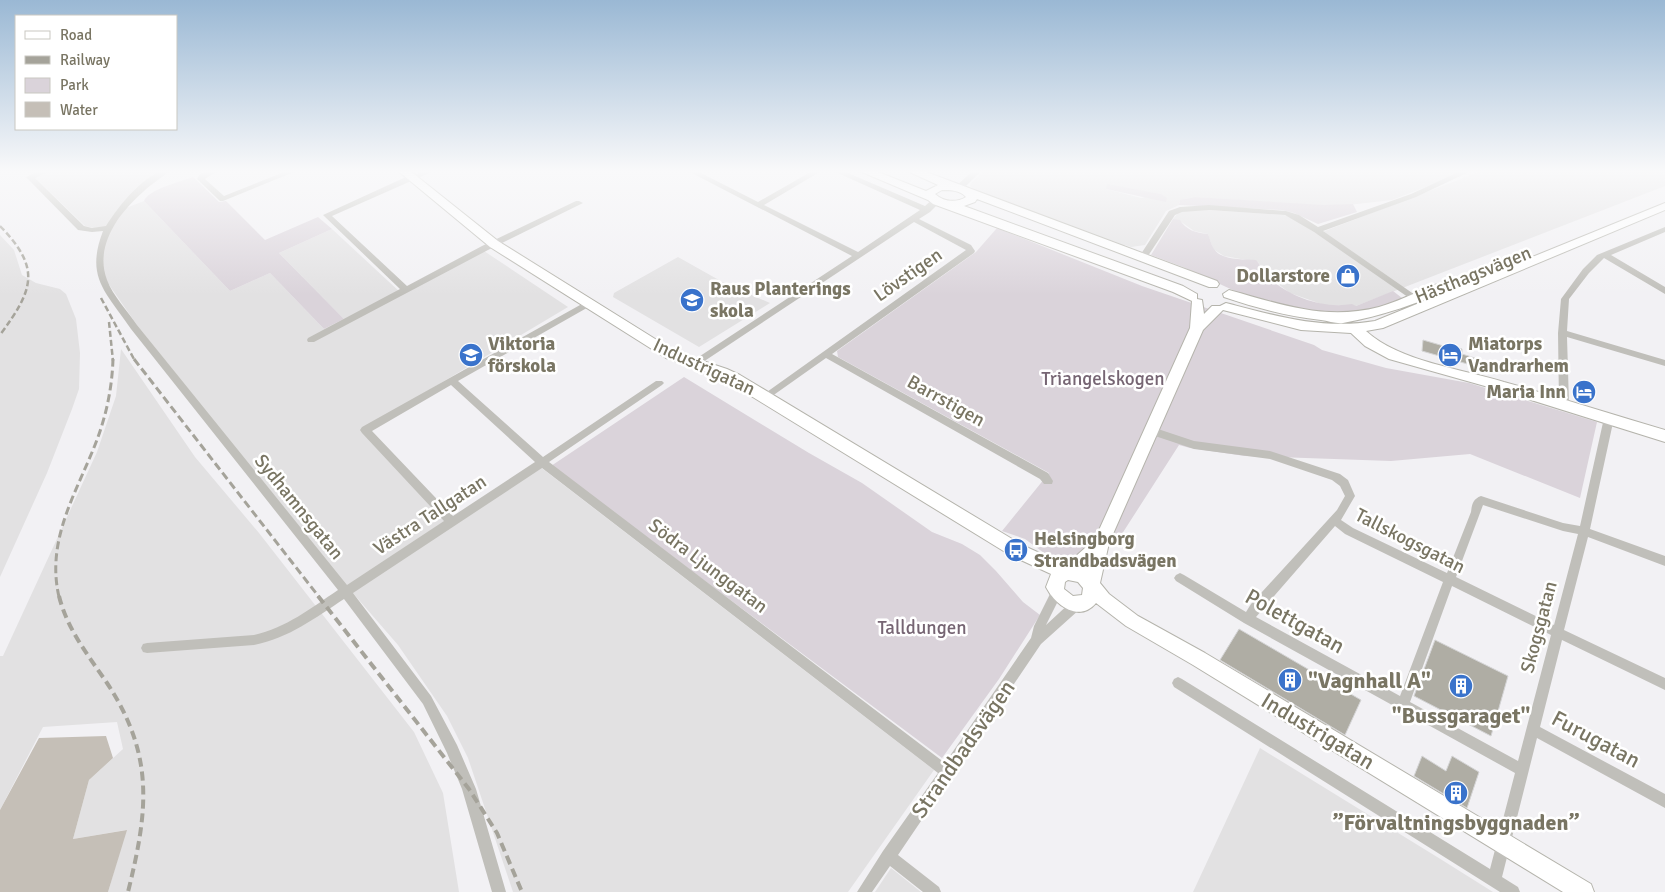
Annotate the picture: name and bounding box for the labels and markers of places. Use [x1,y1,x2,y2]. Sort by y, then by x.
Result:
shop icon: Dollarstore [1335,263,1361,289]
place label: Dollarstore [1236,264,1330,288]
place label: Raus Planterings skola [710,277,851,323]
school or university icon: Raus Planterings skola [679,287,705,313]
place label: Viktoria förskola [487,332,556,378]
place label: Miatorps Vandrarhem [1468,332,1569,378]
school or university icon: Viktoria förskola [458,342,484,368]
hotel icon: Miatorps Vandrarhem [1437,342,1463,368]
hotel icon: Maria Inn [1571,379,1597,405]
place label: Maria Inn [1486,380,1566,404]
place label: Helsingborg Strandbadsvägen [1034,527,1177,573]
bus stop icon: Helsingborg Strandbadsvägen [1003,537,1029,563]
building icon: "Vagnhall A" [1277,667,1303,693]
place label: "Vagnhall A" [1308,667,1431,694]
building icon: "Bussgaraget" [1448,673,1474,699]
place label: "Bussgaraget" [1392,702,1530,729]
building icon: ”Förvaltningsbyggnaden” [1443,780,1469,806]
place label: ”Förvaltningsbyggnaden” [1332,809,1580,836]

